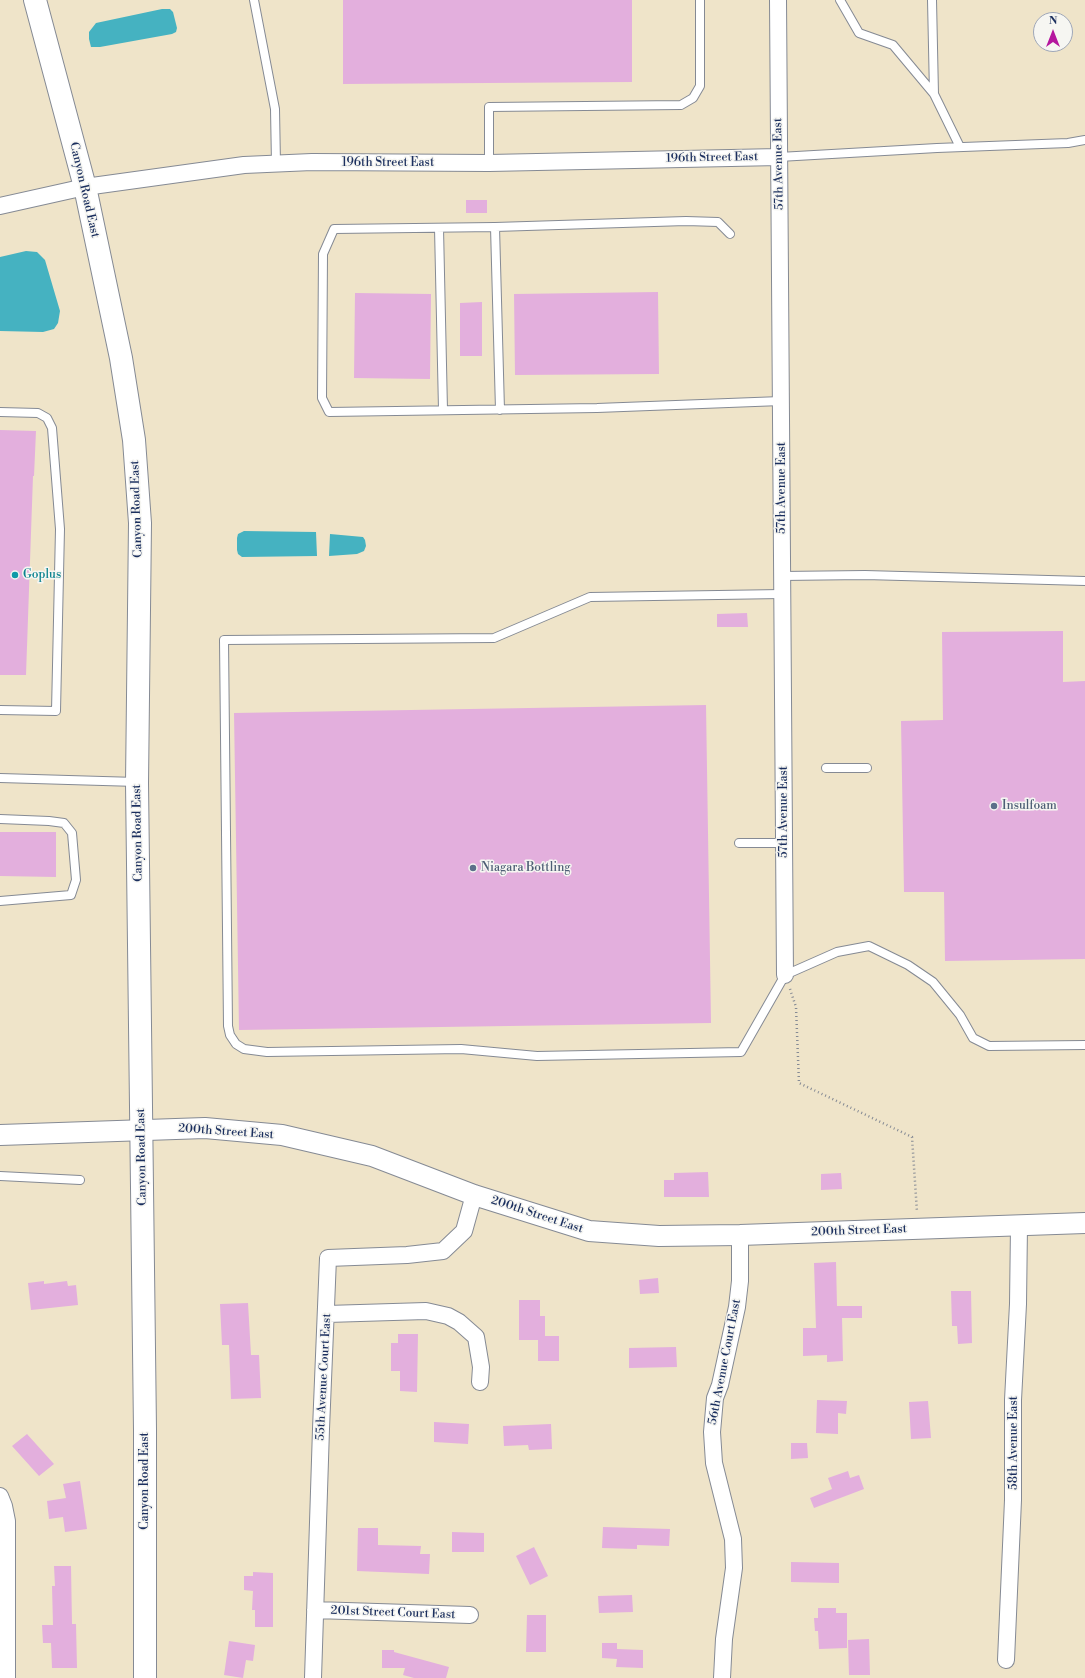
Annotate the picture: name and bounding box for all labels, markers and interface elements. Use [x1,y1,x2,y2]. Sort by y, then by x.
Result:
north arrow [1033,12,1073,52]
text: N [1049,14,1057,28]
street label: 57th Avenue East [771,118,787,210]
street label: Canyon Road East [66,141,102,239]
street label: 196th Street East [666,150,758,166]
street label: 196th Street East [342,156,434,170]
street label: 57th Avenue East [775,442,789,534]
street label: Canyon Road East [128,460,146,558]
place label: Goplus [23,568,61,582]
marker: Goplus [10,570,20,580]
street label: 57th Avenue East [777,766,791,858]
street label: Canyon Road East [130,784,146,882]
place label: Insulfoam [1002,799,1057,813]
marker: Insulfoam [989,801,999,811]
place label: Niagara Bottling [481,861,571,875]
marker: Niagara Bottling [468,863,478,873]
street label: Canyon Road East [134,1108,150,1206]
street label: 200th Street East [178,1121,274,1143]
street label: 200th Street East [489,1193,585,1237]
street label: 200th Street East [811,1222,907,1240]
street label: 56th Avenue Court East [706,1298,744,1426]
street label: 55th Avenue Court East [313,1313,335,1441]
street label: 58th Avenue East [1007,1396,1021,1490]
street label: Canyon Road East [138,1432,152,1530]
street label: 201st Street Court East [330,1604,456,1622]

